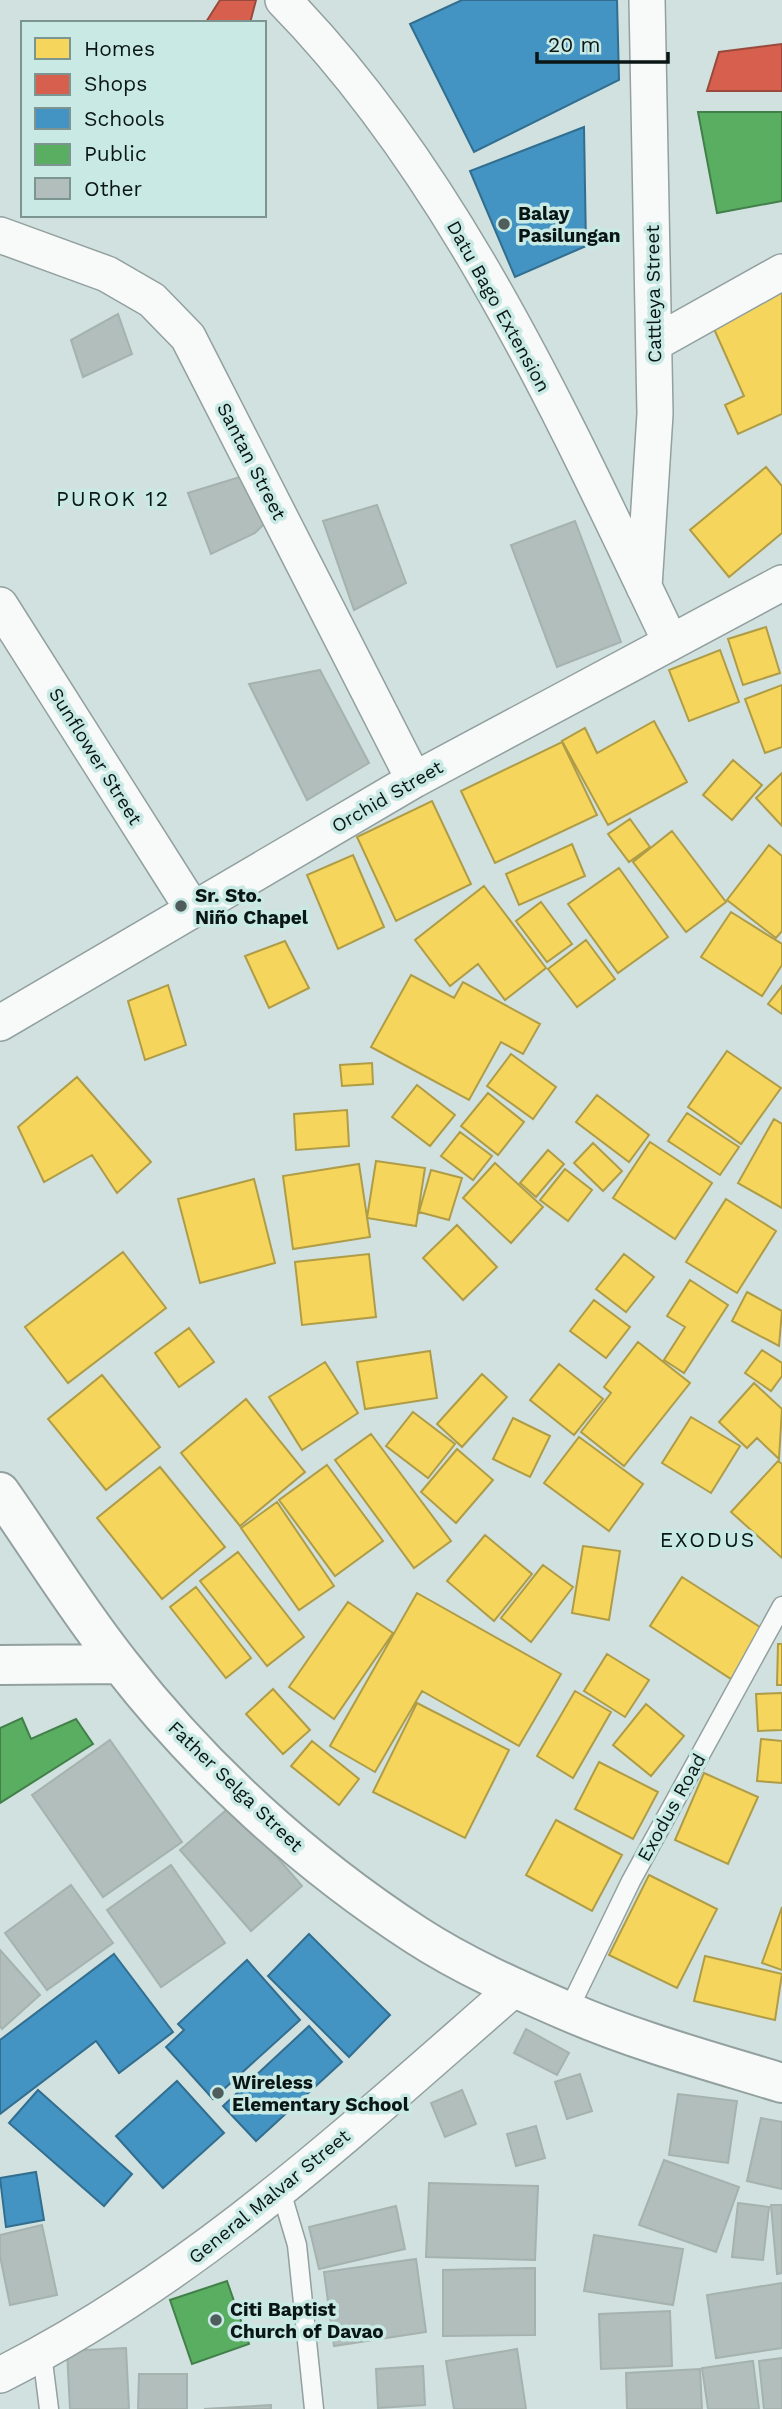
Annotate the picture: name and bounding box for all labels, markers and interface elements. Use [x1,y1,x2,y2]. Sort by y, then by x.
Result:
legend [21,21,266,217]
scale bar [537,21,668,65]
text: 20 m [548,32,600,57]
text: Homes [84,36,155,61]
text: Shops [84,71,147,96]
text: Schools [84,106,165,131]
text: Public [84,141,147,166]
text: Other [84,176,143,201]
place label: Balay Pasilungan [518,202,621,247]
street label: Datu Bago Extension [442,216,555,396]
marker: Balay Pasilungan [496,216,512,232]
street label: Cattleya Street [641,225,666,363]
street label: Santan Street [212,399,291,524]
district label: PUROK 12 [56,486,170,511]
street label: Sunflower Street [44,683,147,829]
street label: Orchid Street [328,755,447,838]
place label: Sr. Sto. Niño Chapel [195,884,309,929]
marker: Sr. Sto. Niño Chapel [173,898,189,914]
district label: EXODUS [660,1527,756,1552]
street label: Father Selga Street [163,1716,308,1857]
street label: Exodus Road [632,1749,711,1865]
place label: Wireless Elementary School [232,2071,410,2116]
marker: Wireless Elementary School [210,2085,226,2101]
street label: General Malvar Street [184,2124,355,2269]
place label: Citi Baptist Church of Davao [230,2298,384,2343]
marker: Citi Baptist Church of Davao [208,2312,224,2328]

